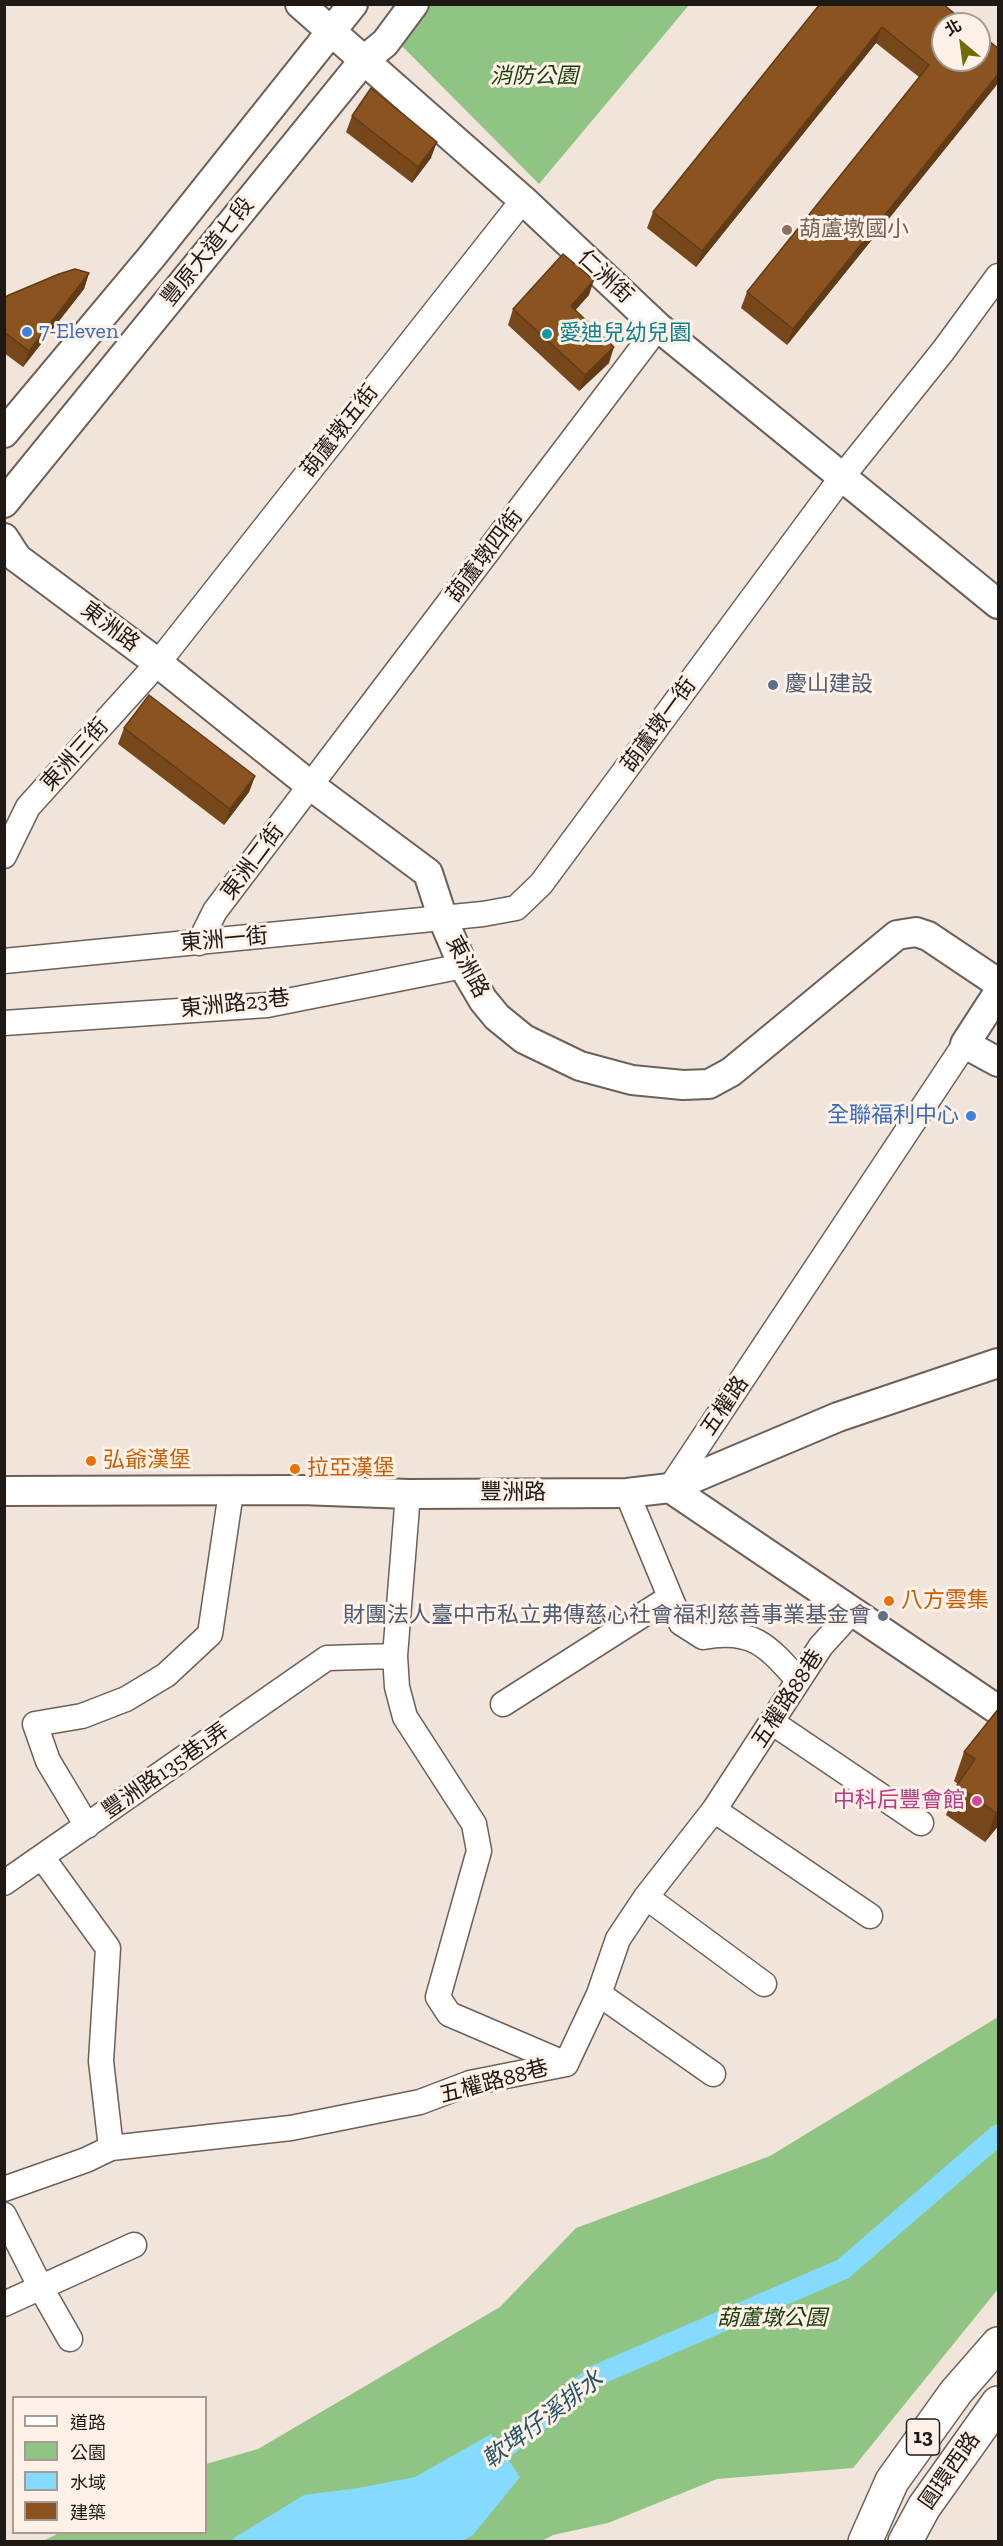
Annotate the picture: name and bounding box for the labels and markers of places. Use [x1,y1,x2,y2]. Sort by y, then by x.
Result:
place label: 葫蘆墩國小 [799,217,909,243]
marker: 葫蘆墩國小 [780,223,794,237]
place label: 7-Eleven [39,319,118,345]
place label: 愛迪兒幼兒園 [559,321,691,347]
marker: 7-Eleven [20,325,34,339]
marker: 愛迪兒幼兒園 [540,327,554,341]
place label: 慶山建設 [785,672,873,698]
marker: 慶山建設 [766,678,780,692]
place label: 全聯福利中心 [827,1103,959,1129]
marker: 全聯福利中心 [964,1109,978,1123]
place label: 弘爺漢堡 [103,1448,191,1474]
marker: 弘爺漢堡 [84,1454,98,1468]
place label: 拉亞漢堡 [307,1456,395,1482]
marker: 拉亞漢堡 [288,1462,302,1476]
place label: 八方雲集 [901,1588,989,1614]
marker: 八方雲集 [882,1594,896,1608]
place label: 財團法人臺中市私立弗傳慈心社會福利慈善事業基金會 [343,1603,871,1629]
marker: 財團法人臺中市私立弗傳慈心社會福利慈善事業基金會 [876,1609,890,1623]
place label: 中科后豐會館 [833,1788,965,1814]
marker: 中科后豐會館 [970,1794,984,1808]

